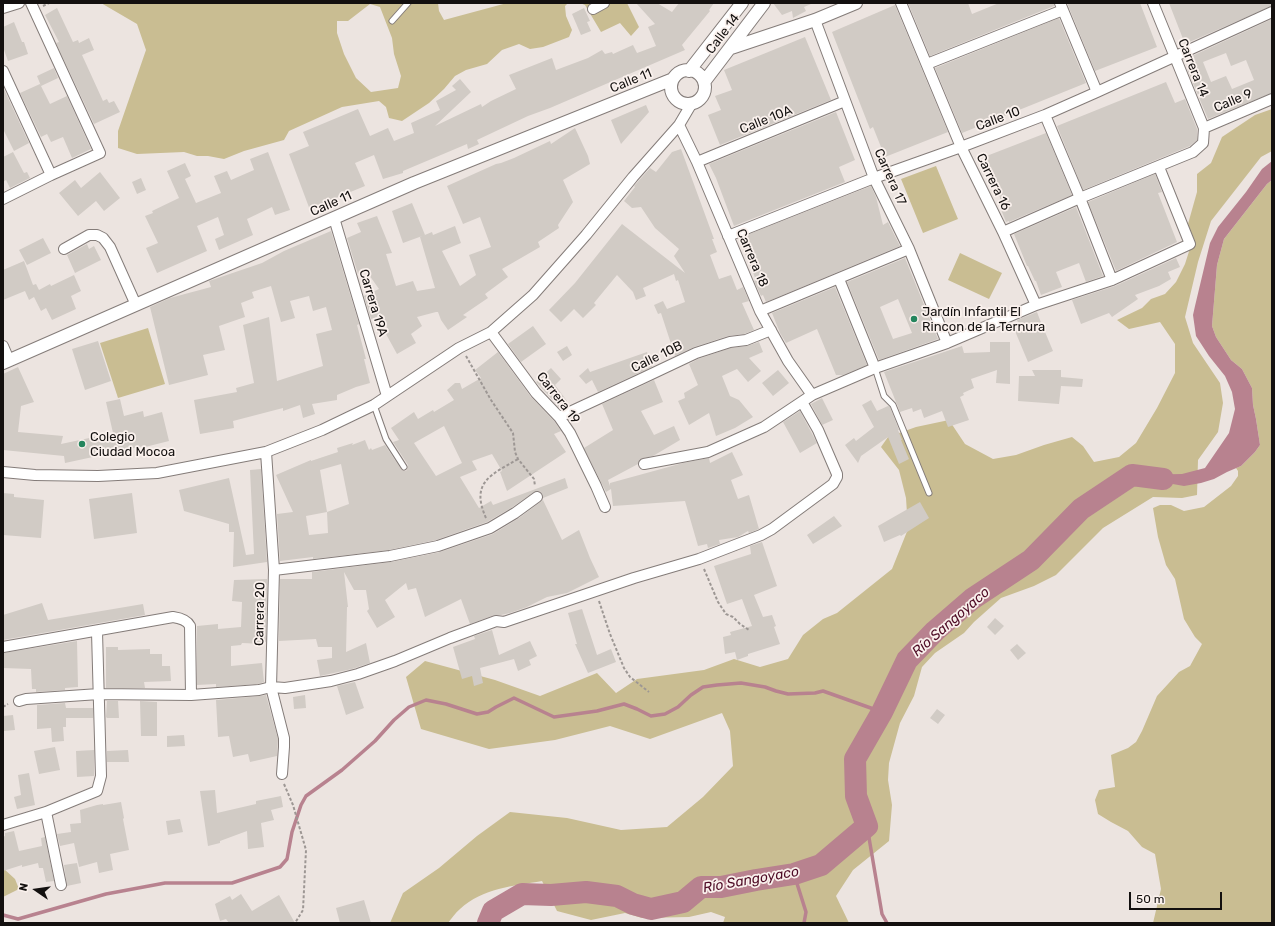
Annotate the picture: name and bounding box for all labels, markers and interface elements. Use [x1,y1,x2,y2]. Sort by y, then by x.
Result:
street label: Calle 14 [703,11,743,57]
street label: Carrera 14 [1174,36,1212,100]
street label: Calle 11 [608,66,654,96]
street label: Calle 9 [1211,86,1255,116]
street label: Calle 10A [738,102,794,138]
street label: Calle 10 [974,103,1022,135]
street label: Carrera 17 [871,146,909,208]
street label: Carrera 16 [973,151,1013,213]
street label: Calle 11 [308,188,354,220]
street label: Carrera 18 [733,226,771,290]
street label: Carrera 19A [355,267,391,339]
place label: Jardín Infantil El Rincon de la Ternura [922,304,1045,335]
marker: Jardín Infantil El Rincon de la Ternura [909,314,919,324]
street label: Calle 10B [629,338,685,376]
street label: Carrera 19 [533,369,583,427]
place label: Colegio Ciudad Mocoa [90,429,175,460]
marker: Colegio Ciudad Mocoa [77,439,87,449]
street label: Carrera 20 [252,582,268,646]
water label: Río Sangoyaco [909,584,993,660]
water label: Río Sangoyaco [702,863,800,897]
north arrow [16,870,56,910]
text: N [17,882,31,893]
scale bar [1131,884,1224,910]
text: 50 m [1136,892,1164,906]

